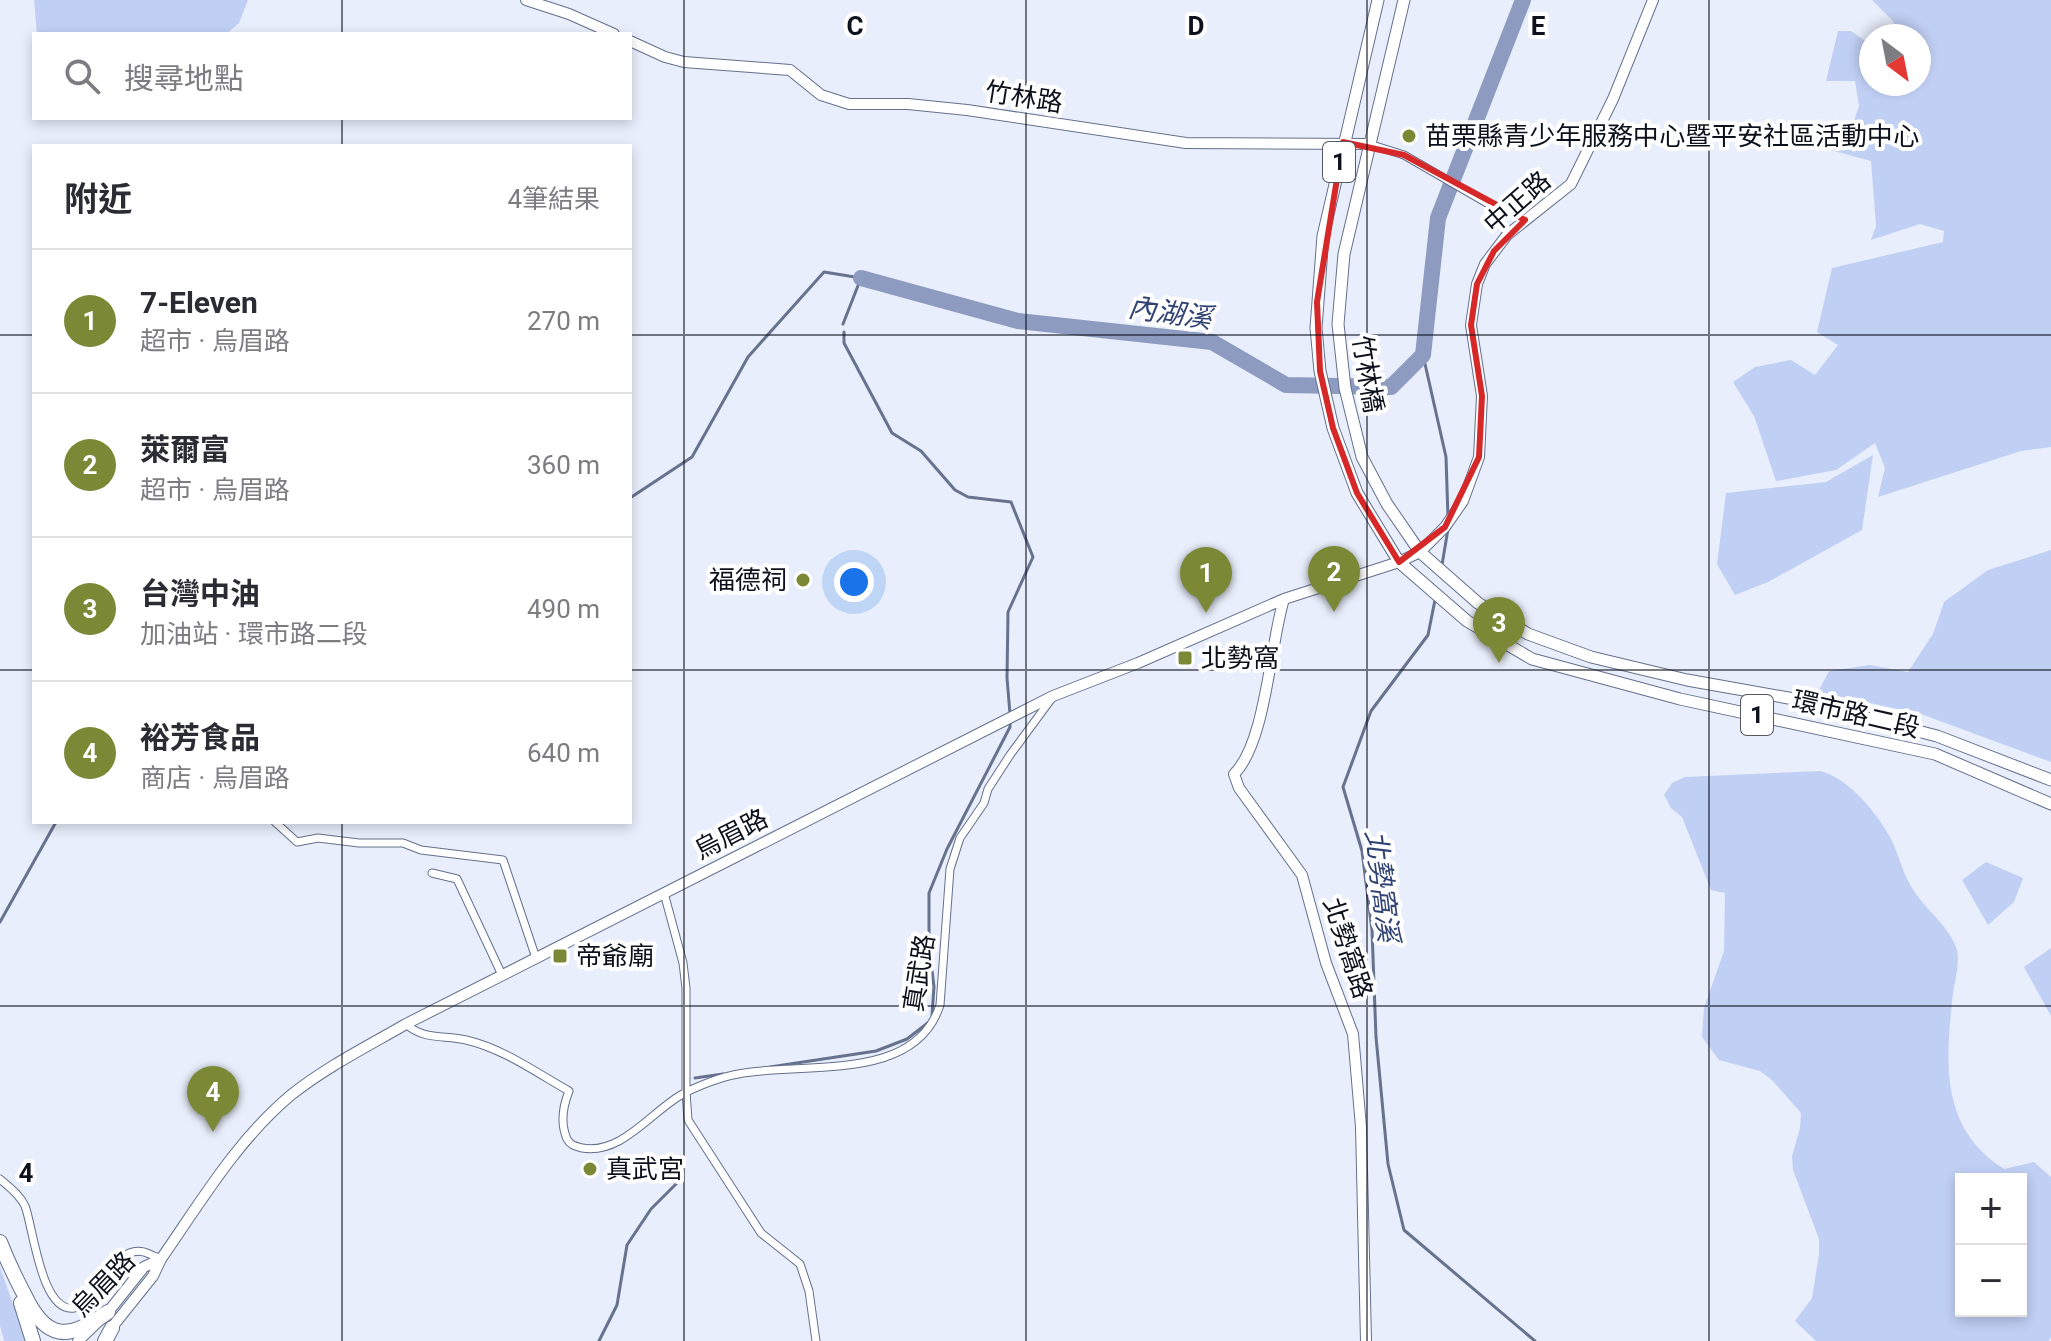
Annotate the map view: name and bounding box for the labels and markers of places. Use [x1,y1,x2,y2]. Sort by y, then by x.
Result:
place label: 苗栗縣青少年服務中心暨平安社區活動中心 [1425,121,1919,151]
marker: 苗栗縣青少年服務中心暨平安社區活動中心 [1400,127,1418,145]
pin: 2 [1308,546,1360,612]
pin: 1 [1180,547,1232,613]
place label: 福德祠 [709,565,787,595]
marker: 福德祠 [794,571,812,589]
pin: 3 [1473,597,1525,663]
place label: 北勢窩 [1201,643,1279,673]
marker: 北勢窩 [1176,649,1194,667]
place label: 帝爺廟 [576,941,654,971]
marker: 帝爺廟 [551,947,569,965]
pin: 4 [187,1066,239,1132]
place label: 真武宮 [606,1154,684,1184]
marker: 真武宮 [581,1160,599,1178]

